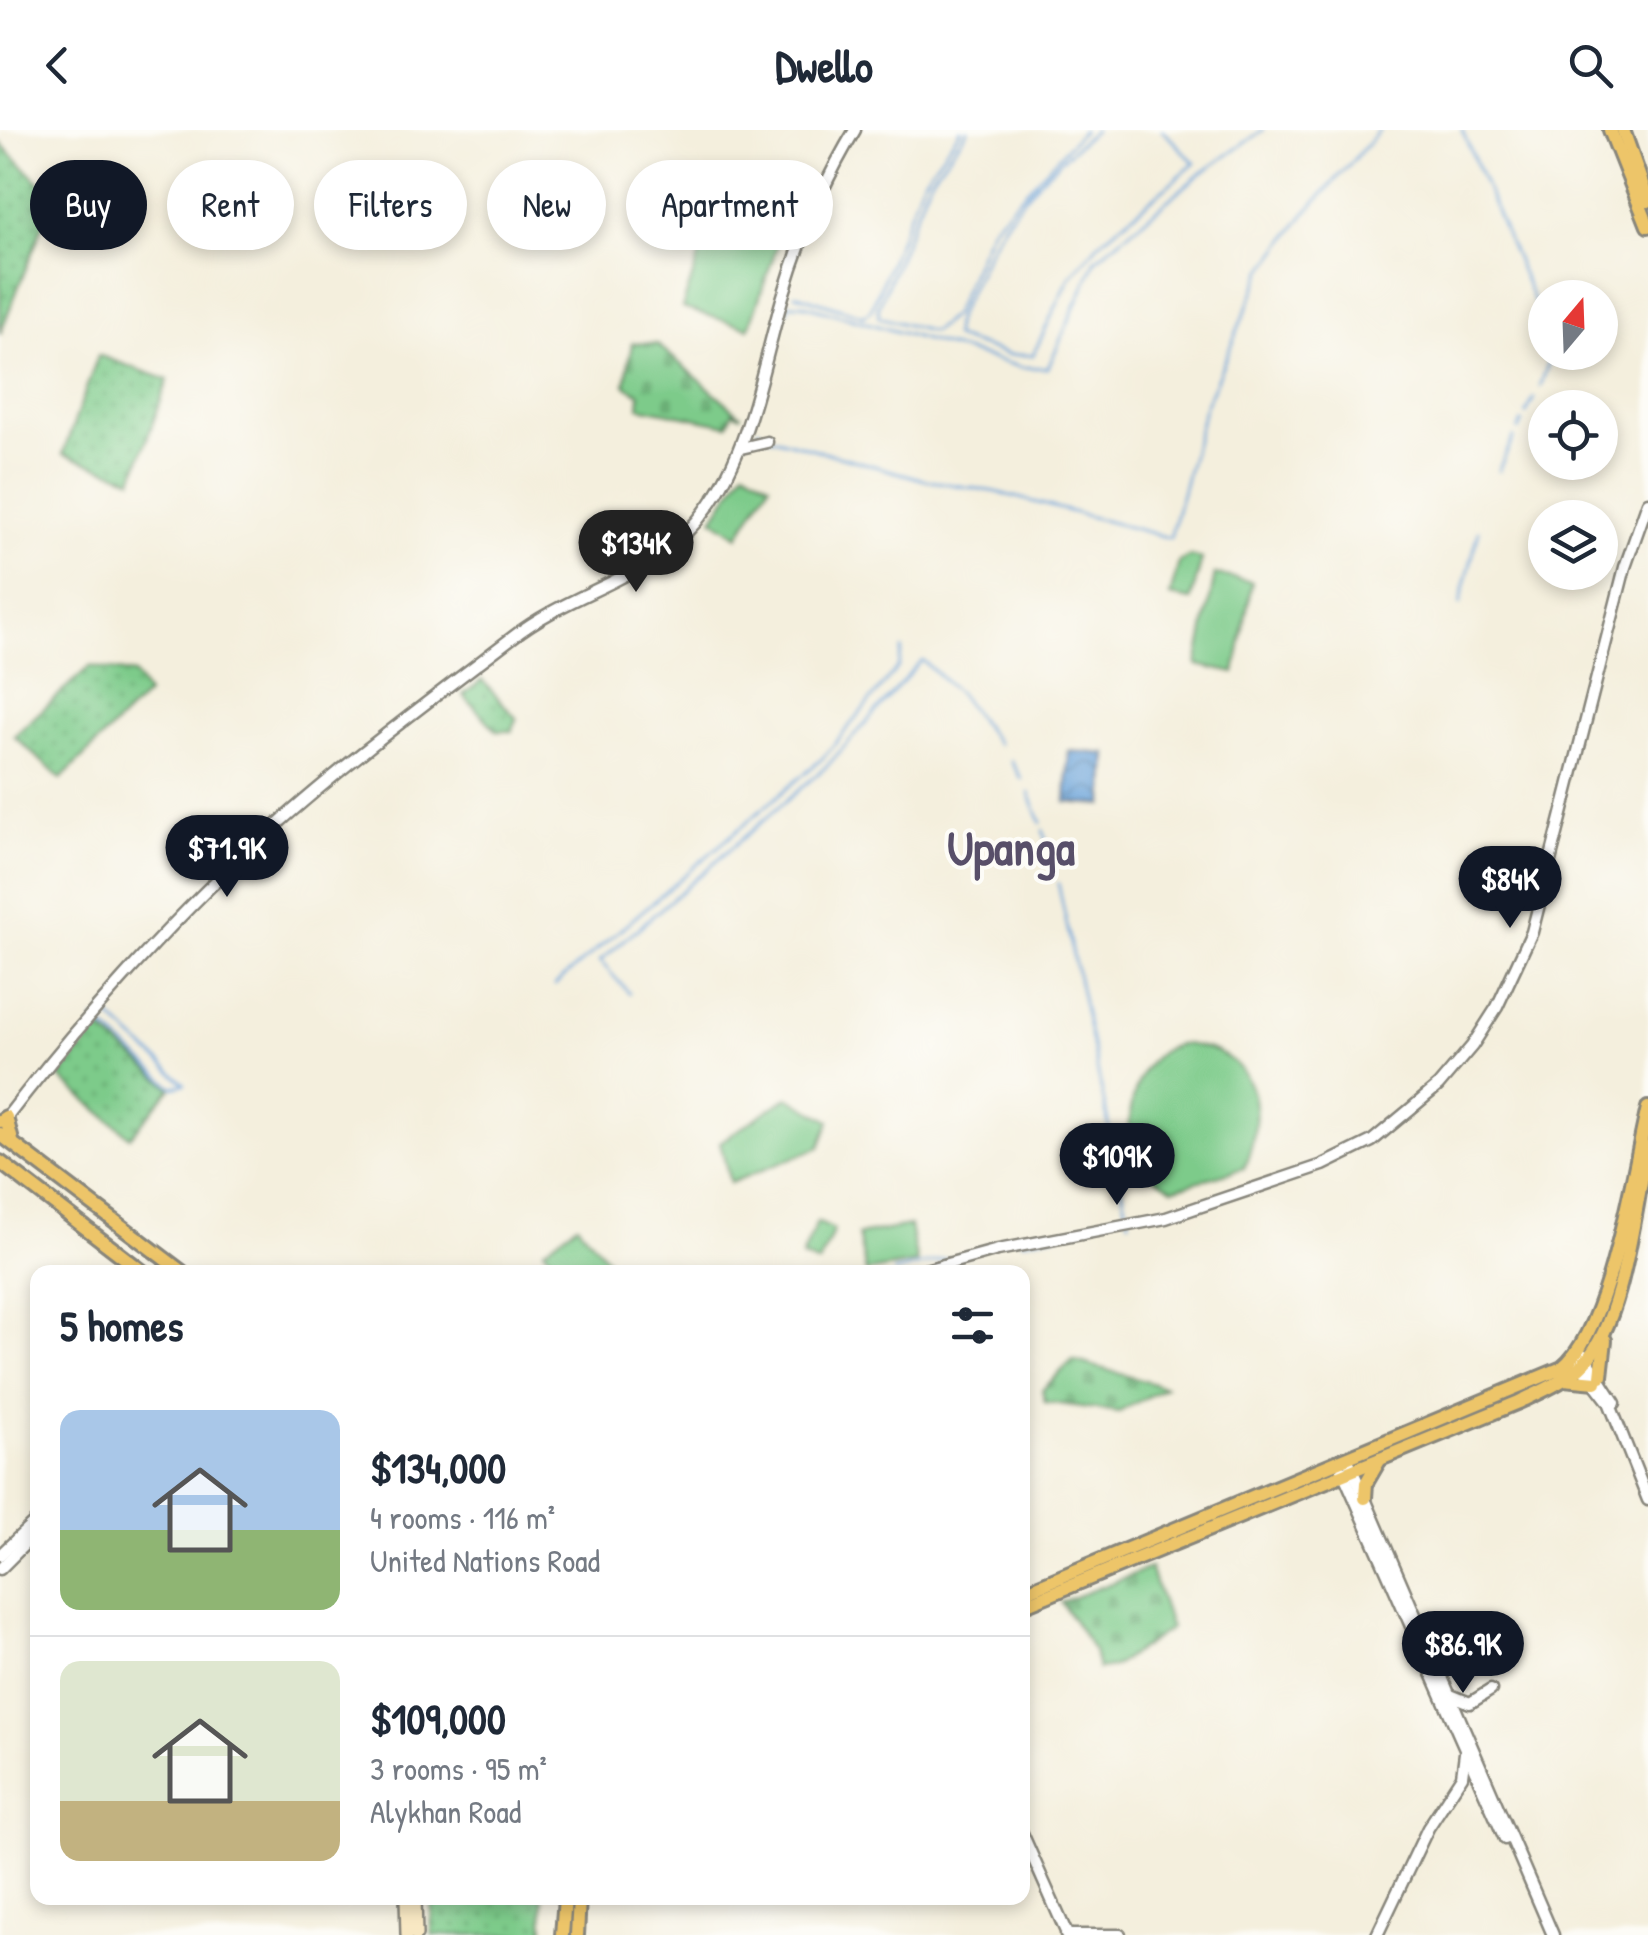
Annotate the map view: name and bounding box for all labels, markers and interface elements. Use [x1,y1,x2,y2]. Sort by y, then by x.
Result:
text: Dwello [775,35,873,96]
icon: back [30,38,85,93]
icon: search [1563,38,1618,93]
chip: Buy [30,160,147,250]
chip: Rent [167,160,294,250]
chip: Filters [314,160,467,250]
chip: New [487,160,606,250]
chip: Apartment [626,160,833,250]
north arrow [1528,280,1618,370]
map controls [1528,280,1618,590]
button: locate [1528,390,1618,480]
button: layers [1528,500,1618,590]
pin: $134K [566,510,706,595]
text: $134K [601,521,671,564]
pin: $71.9K [146,815,308,900]
district label: Upanga [947,815,1075,881]
text: $71.9K [187,826,267,869]
pin: $84K [1451,846,1569,931]
text: $84K [1481,857,1539,900]
pin: $109K [1047,1123,1187,1208]
text: $109K [1082,1134,1152,1177]
text: 5 homes [60,1297,183,1354]
icon: filters [945,1298,1000,1353]
text: $134,000 [370,1439,506,1496]
icon: home [140,1450,260,1570]
text: 4 rooms · 116 m² [370,1496,555,1539]
text: United Nations Road [370,1539,600,1582]
pin: $86.9K [1382,1611,1544,1696]
text: $86.9K [1424,1622,1502,1665]
text: $109,000 [370,1690,506,1747]
icon: home [140,1701,260,1821]
text: 3 rooms · 95 m² [370,1747,547,1790]
text: Alykhan Road [370,1790,521,1833]

